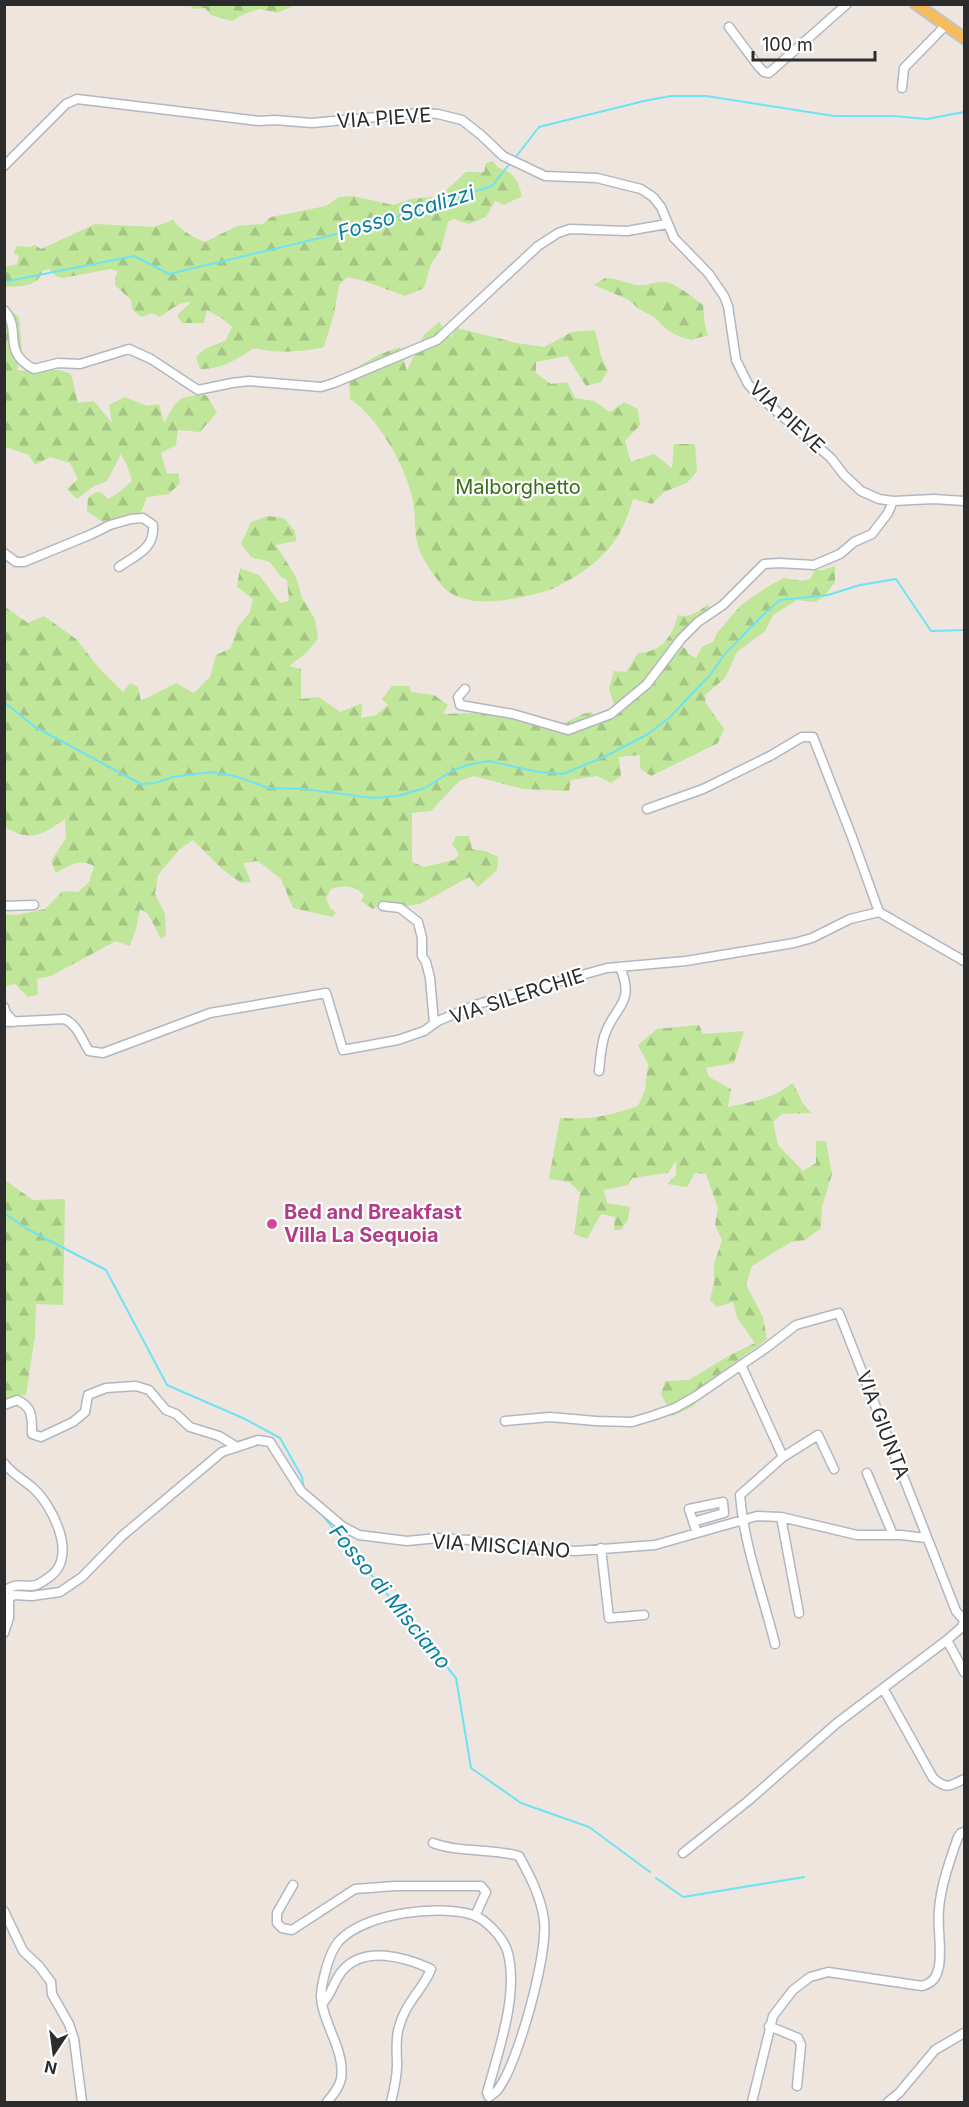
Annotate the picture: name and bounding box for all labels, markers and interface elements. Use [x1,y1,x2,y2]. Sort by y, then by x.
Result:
scale bar [753,24,874,62]
text: 100 m [762,34,813,55]
street label: VIA PIEVE [336,103,432,133]
water label: Fosso Scalizzi [334,180,478,245]
street label: VIA PIEVE [744,376,830,458]
park label: Malborghetto [455,475,581,499]
street label: VIA SILERCHIE [447,963,587,1029]
place label: Bed and Breakfast Villa La Sequoia [284,1200,462,1247]
marker: Bed and Breakfast Villa La Sequoia [265,1217,279,1231]
street label: VIA GIUNTA [851,1368,915,1483]
water label: Fosso di Misciano [324,1519,456,1674]
street label: VIA MISCIANO [431,1529,571,1563]
north arrow [24,2023,84,2083]
text: N [42,2056,59,2079]

